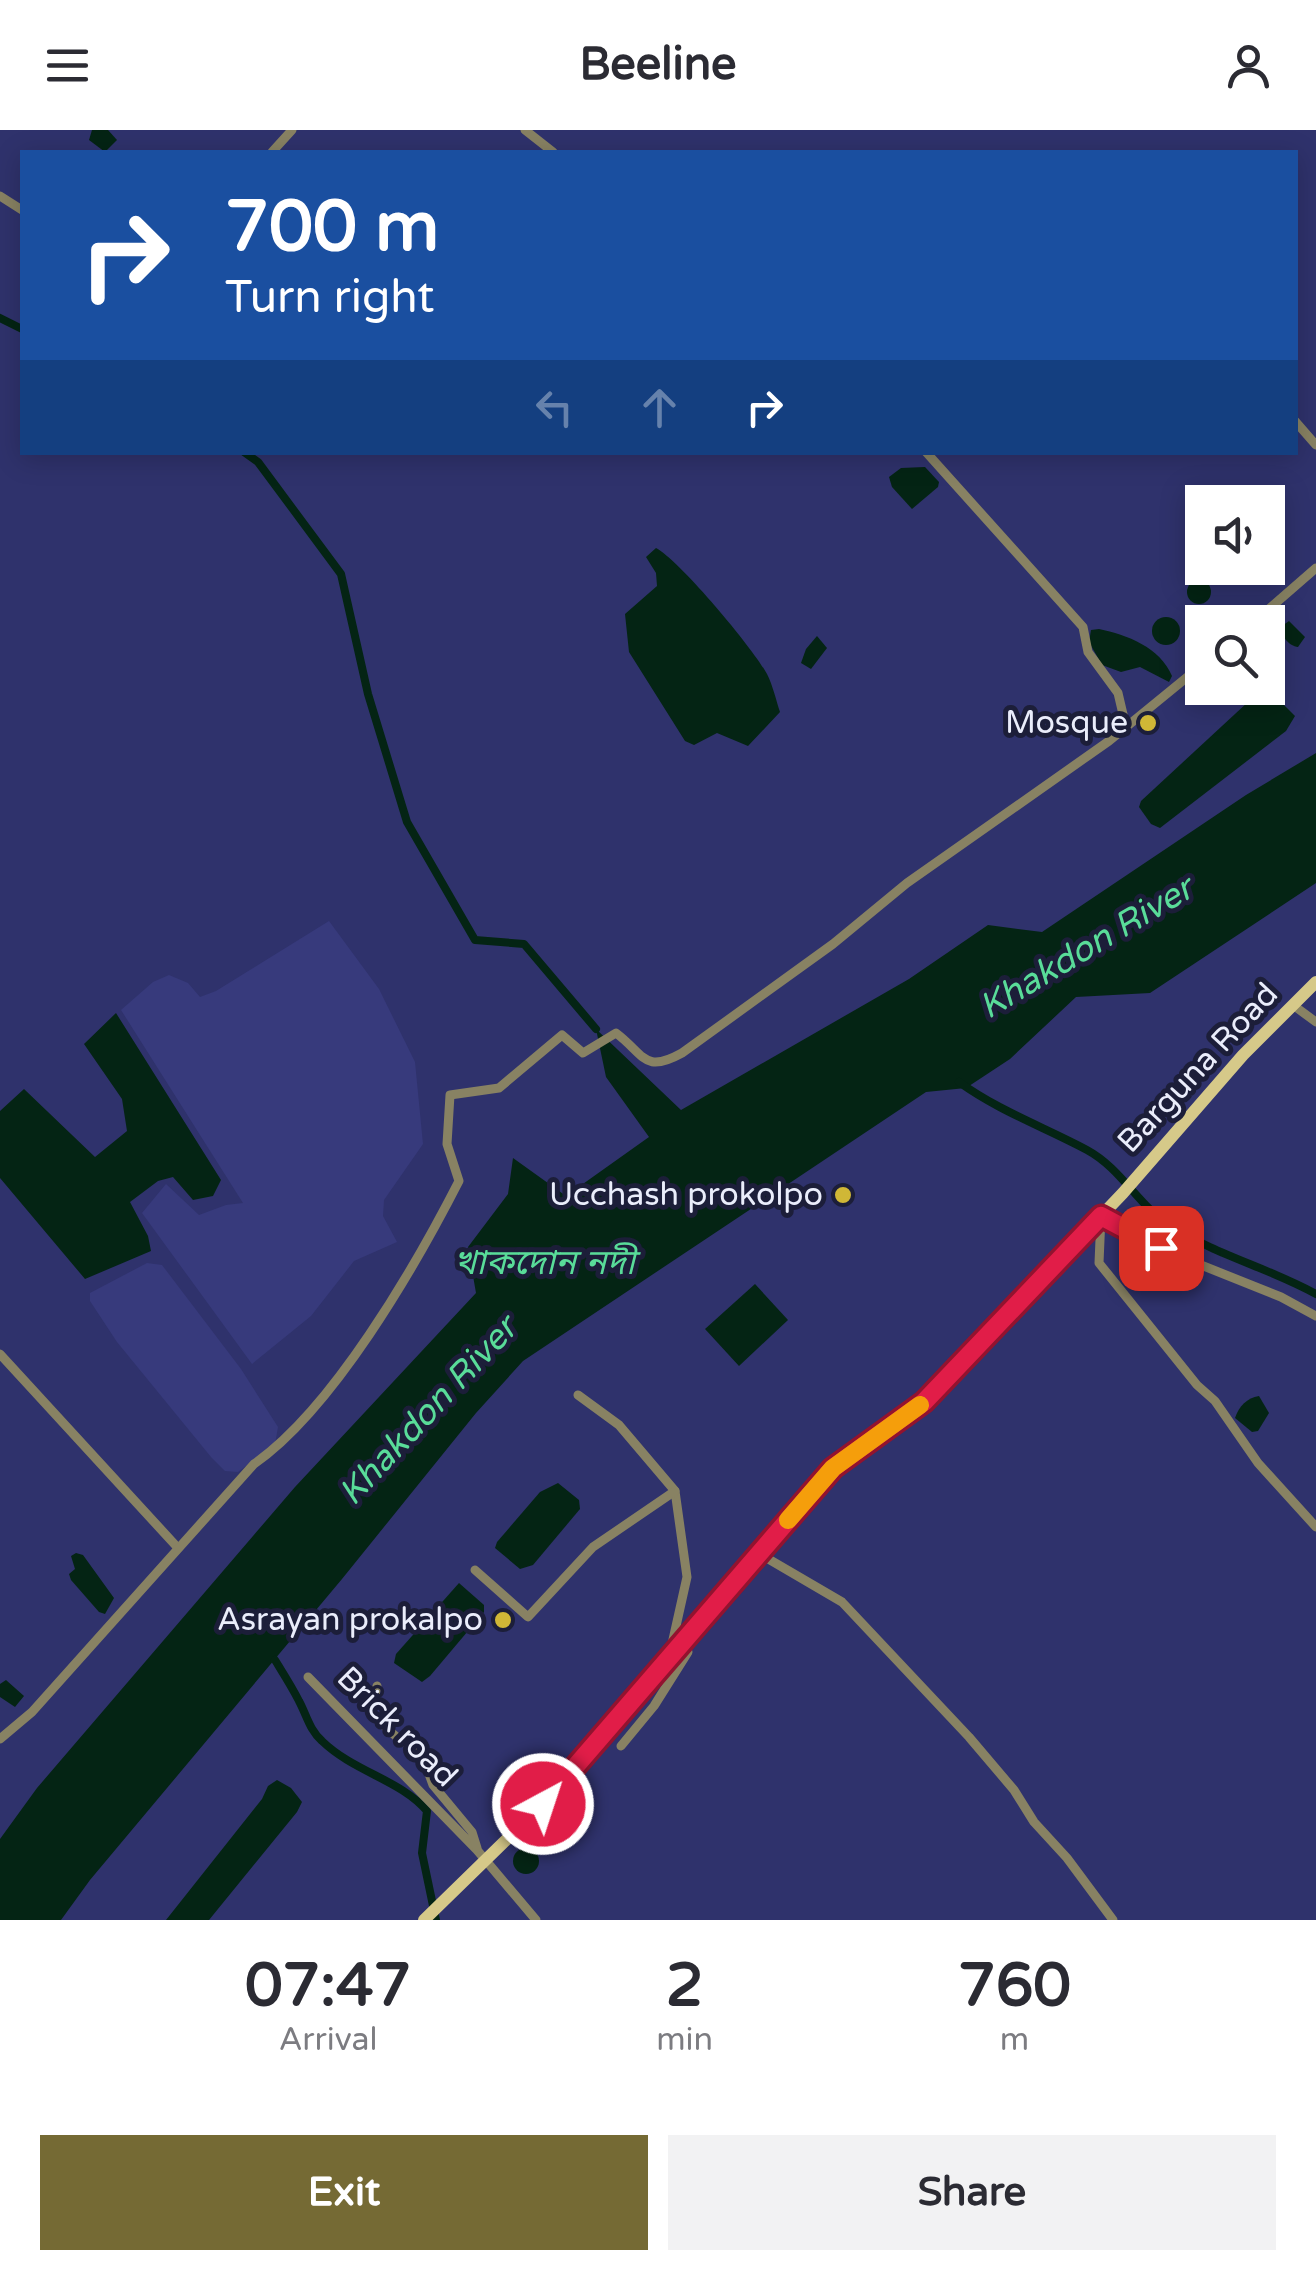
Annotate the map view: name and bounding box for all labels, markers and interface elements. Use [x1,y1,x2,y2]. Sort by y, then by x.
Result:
icon: menu [40,38,95,93]
text: Beeline [579,38,737,92]
icon: person [1221,38,1276,93]
text: 700 m [225,186,439,270]
icon: right [60,190,190,320]
text: Turn right [225,271,434,325]
icon: left [527,380,582,435]
icon: ahead [632,380,687,435]
icon: right [737,380,792,435]
map controls [1185,485,1285,705]
button: sound [1185,485,1285,585]
button: search [1185,605,1285,705]
place label: Mosque [1005,704,1128,742]
marker: Mosque [1137,712,1159,734]
water label: Khakdon River [971,865,1205,1028]
street label: Barguna Road [1110,975,1286,1161]
place label: Ucchash prokolpo [549,1176,823,1214]
marker: Ucchash prokolpo [832,1184,854,1206]
pin [1119,1206,1204,1291]
icon: arrive [1134,1221,1189,1276]
water label: খাকদোন নদী [453,1242,642,1284]
water label: Khakdon River [330,1305,529,1514]
place label: Asrayan prokalpo [217,1601,483,1639]
marker: Asrayan prokalpo [492,1609,514,1631]
street label: Brick road [329,1659,465,1795]
position arrow [491,1752,595,1856]
text: 07:47 [245,1950,411,2022]
text: 2 [666,1950,703,2022]
text: 760 [958,1950,1071,2022]
text: Arrival [279,2021,378,2059]
text: min [656,2021,713,2059]
text: m [1000,2021,1029,2059]
button: Exit [40,2135,648,2250]
button: Share [668,2135,1276,2250]

